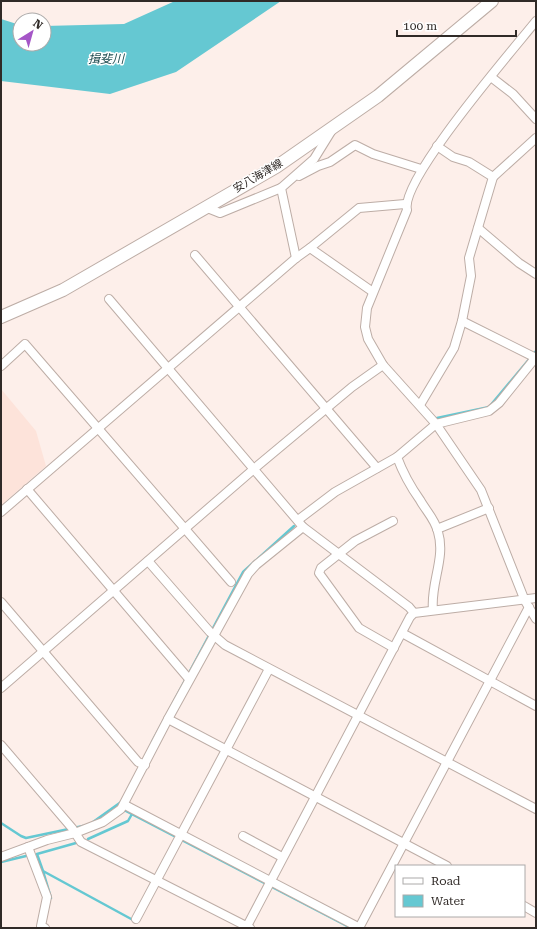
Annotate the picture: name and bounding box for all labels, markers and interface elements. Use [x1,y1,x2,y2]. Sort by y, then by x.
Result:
north arrow [12,12,52,52]
scale bar [397,12,516,38]
text: N [30,17,45,32]
text: 100 m [403,19,437,33]
water label: 揖斐川 [88,52,126,66]
street label: 安八海津線 [231,157,285,195]
legend [395,865,525,917]
text: Road [431,874,461,888]
text: Water [431,894,465,908]

